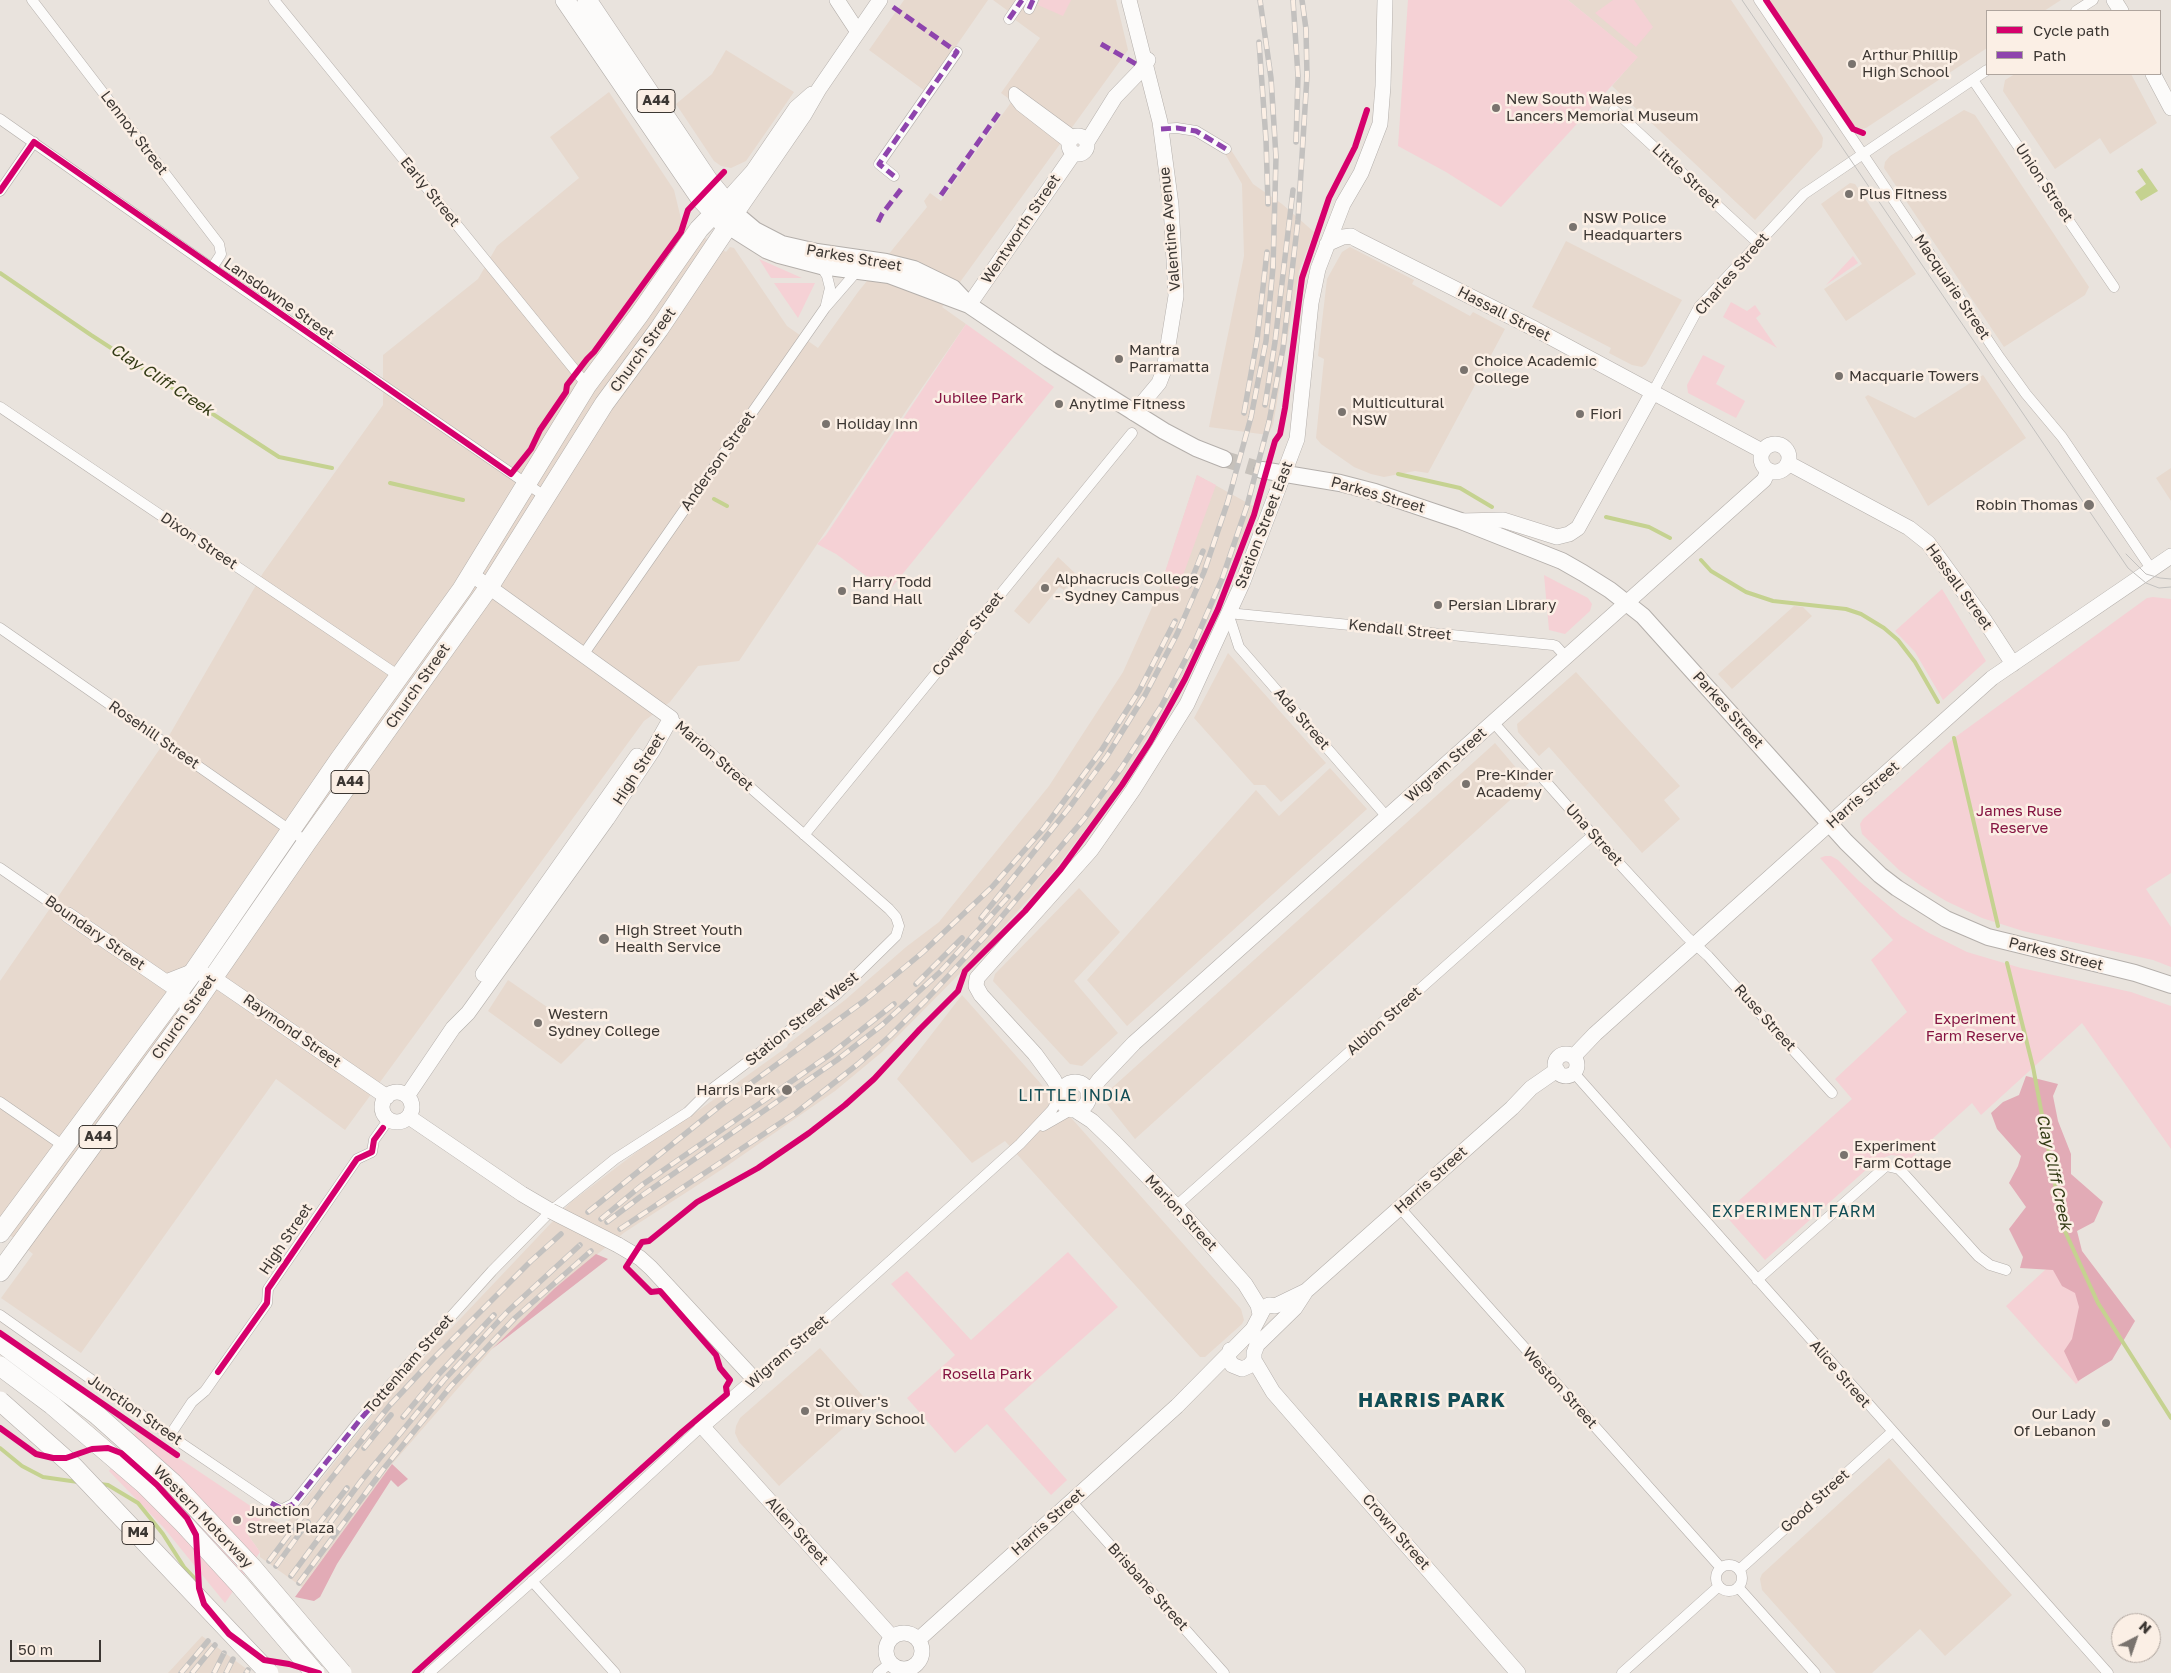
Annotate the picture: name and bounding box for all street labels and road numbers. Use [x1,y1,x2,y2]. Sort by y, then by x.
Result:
street label: Lennox Street [97,87,171,179]
road number: A44 [637,90,675,112]
street label: Little Street [1648,140,1724,212]
street label: Union Street [2011,140,2077,226]
street label: Early Street [396,154,464,230]
street label: Valentine Avenue [1156,166,1184,292]
street label: Wentworth Street [978,171,1064,287]
street label: Charles Street [1691,229,1773,319]
street label: Macquarie Street [1910,231,1994,343]
street label: Parkes Street [805,241,903,275]
street label: Lansdowne Street [220,254,338,344]
street label: Hassall Street [1454,283,1554,345]
street label: Church Street [606,304,680,396]
street label: Anderson Street [677,408,759,514]
street label: Station Street East [1231,459,1297,591]
street label: Parkes Street [1329,473,1427,517]
street label: Dixon Street [157,509,241,573]
street label: Hassall Street [1922,540,1996,634]
street label: Cowper Street [929,588,1007,680]
street label: Kendall Street [1348,616,1452,644]
street label: Church Street [382,640,454,732]
street label: Parkes Street [1689,668,1767,752]
street label: Ada Street [1270,685,1334,753]
street label: Rosehill Street [105,697,203,773]
street label: Marion Street [671,717,757,795]
street label: Wigram Street [1402,724,1490,806]
street label: High Street [609,730,669,808]
street label: Harris Street [1823,758,1903,832]
road number: A44 [331,770,369,794]
street label: Una Street [1562,800,1626,870]
street label: Boundary Street [42,892,148,974]
street label: Parkes Street [2007,934,2105,974]
street label: Station Street West [742,968,862,1070]
street label: Church Street [148,971,220,1063]
street label: Ruse Street [1730,981,1800,1055]
street label: Albion Street [1343,983,1425,1059]
street label: Raymond Street [240,991,344,1071]
road number: A44 [79,1126,117,1148]
street label: Harris Street [1391,1143,1471,1217]
street label: Marion Street [1141,1171,1221,1255]
street label: High Street [256,1200,316,1278]
street label: Tottenham Street [361,1311,457,1417]
street label: Wigram Street [742,1311,832,1393]
street label: Alice Street [1806,1337,1874,1411]
street label: Weston Street [1519,1344,1601,1432]
street label: Junction Street [84,1371,186,1449]
street label: Western Motorway [149,1462,257,1572]
street label: Good Street [1777,1466,1853,1536]
street label: Harris Street [1008,1485,1088,1559]
street label: Crown Street [1358,1491,1434,1573]
street label: Allen Street [762,1493,832,1569]
road number: M4 [122,1522,154,1545]
street label: Brisbane Street [1104,1539,1192,1635]

